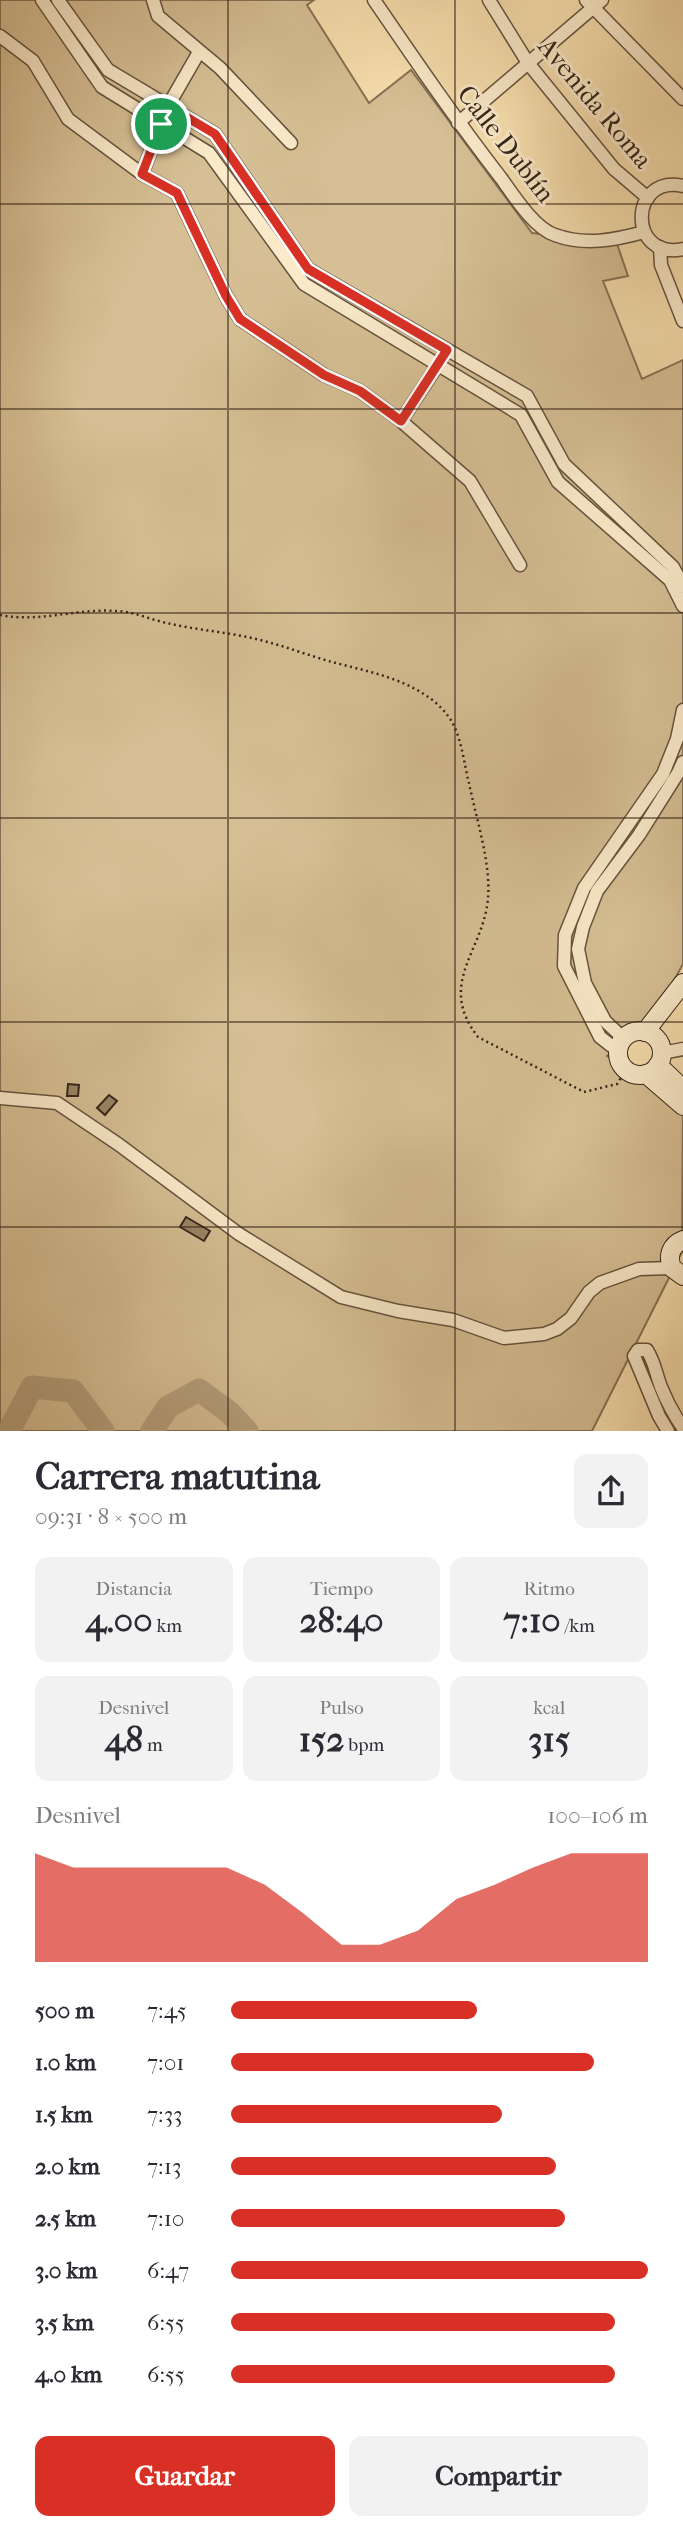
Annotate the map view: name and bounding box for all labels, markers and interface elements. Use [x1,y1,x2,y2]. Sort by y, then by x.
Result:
street label: Avenida Roma [531,31,659,175]
street label: Calle Dublín [451,79,561,209]
pin [131,94,191,154]
icon: arrive [142,105,180,143]
text: Carrera matutina [35,1454,319,1499]
button: share [574,1454,648,1528]
text: 09:31 · 8 × 500 m [35,1503,187,1530]
text: Distancia [96,1578,172,1600]
text: Tiempo [310,1578,373,1600]
text: Ritmo [523,1578,575,1600]
text: 4.00 [86,1600,152,1641]
text: 28:40 [299,1600,384,1641]
text: 7:10 [504,1600,561,1641]
text: km [152,1615,182,1637]
text: /km [561,1615,595,1637]
text: Desnivel [98,1697,169,1719]
text: Pulso [319,1697,364,1719]
text: kcal [533,1697,565,1719]
text: 48 [105,1719,143,1760]
text: 152 [299,1719,344,1760]
text: 315 [528,1719,570,1760]
text: m [143,1734,163,1756]
text: bpm [344,1734,384,1756]
text: Desnivel [35,1802,121,1829]
text: 100–106 m [547,1802,648,1829]
text: 500 m [35,1997,94,2024]
text: 7:45 [147,1997,187,2024]
text: 1.0 km [35,2049,96,2076]
text: 7:01 [147,2049,184,2076]
text: 1.5 km [35,2101,93,2128]
text: 7:33 [147,2101,183,2128]
text: 2.0 km [35,2153,100,2180]
text: 7:13 [147,2153,181,2180]
text: 2.5 km [35,2205,96,2232]
text: 7:10 [147,2205,184,2232]
text: 3.0 km [35,2257,97,2284]
text: 6:47 [147,2257,189,2284]
text: 3.5 km [35,2309,94,2336]
text: 6:55 [147,2309,185,2336]
text: 4.0 km [35,2361,102,2388]
text: 6:55 [147,2361,185,2388]
button: Guardar [35,2436,335,2516]
button: Compartir [349,2436,648,2516]

